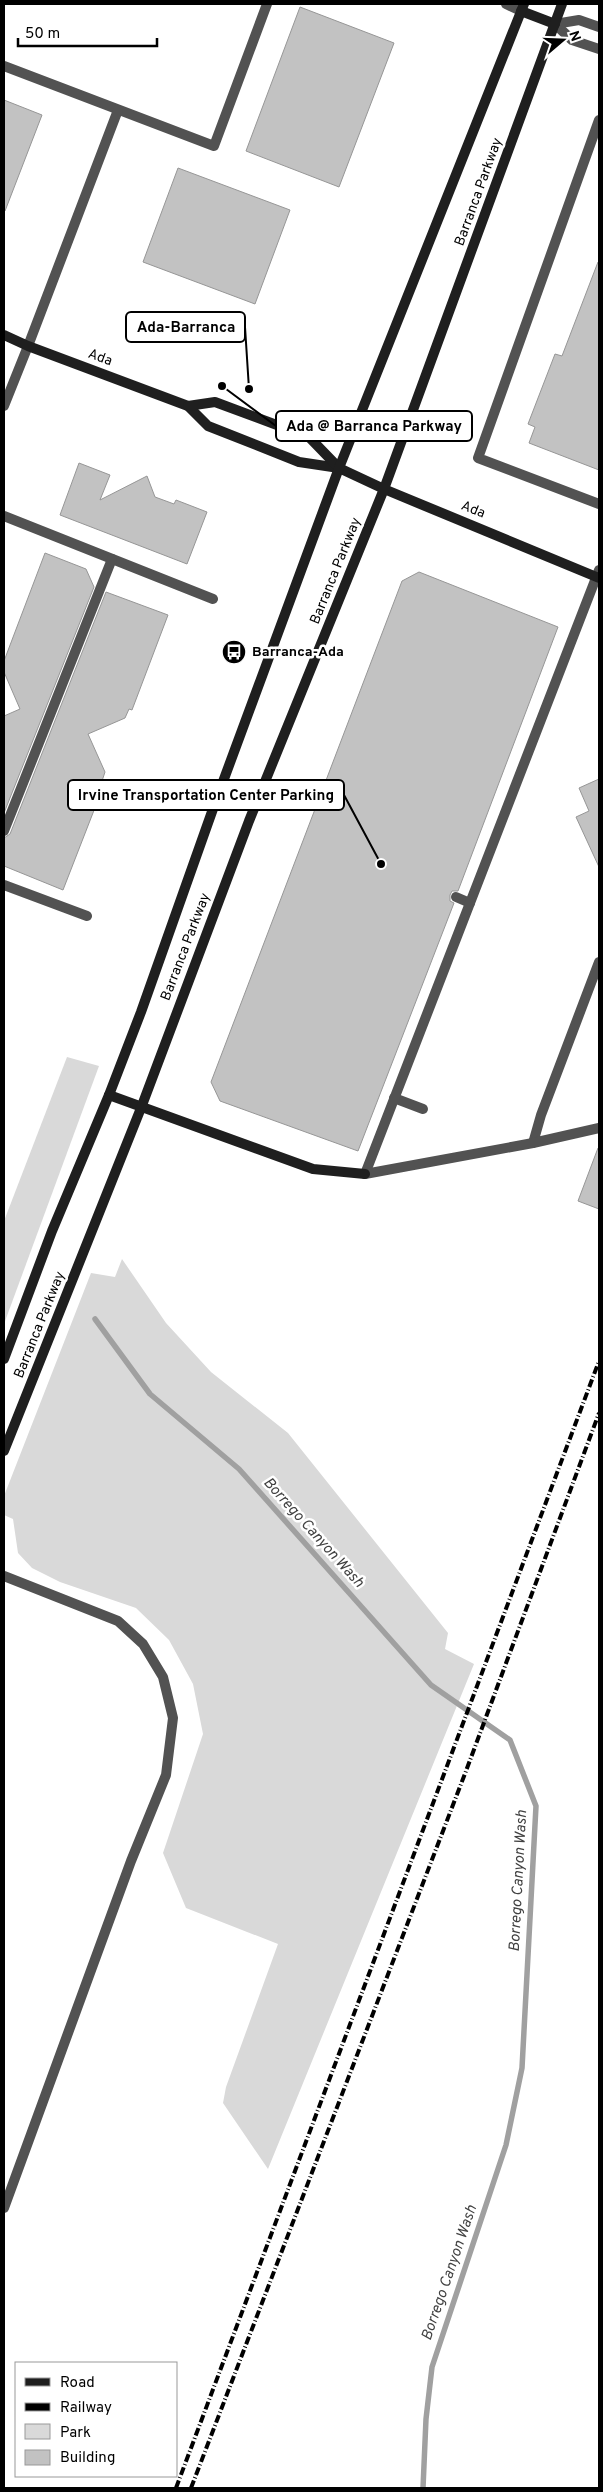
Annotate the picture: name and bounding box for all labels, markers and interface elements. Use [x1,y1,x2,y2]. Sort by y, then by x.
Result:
scale bar [18,15,156,47]
north arrow [538,15,588,65]
text: 50 m [25,25,60,44]
text: N [564,29,584,44]
street label: Barranca Parkway [452,136,506,248]
callout: Ada-Barranca [126,312,245,342]
text: Ada-Barranca [137,319,235,338]
street label: Ada [86,346,114,370]
callout: Ada @ Barranca Parkway [276,411,472,441]
text: Ada @ Barranca Parkway [286,418,462,437]
street label: Ada [458,498,488,522]
street label: Barranca Parkway [307,515,365,627]
bus stop icon: Barranca-Ada [221,639,247,665]
place label: Barranca-Ada [252,644,344,661]
callout: Irvine Transportation Center Parking [68,780,344,810]
text: Irvine Transportation Center Parking [78,787,334,806]
street label: Barranca Parkway [158,891,214,1003]
street label: Barranca Parkway [11,1269,69,1381]
water label: Borrego Canyon Wash [258,1474,368,1592]
water label: Borrego Canyon Wash [506,1810,532,1952]
water label: Borrego Canyon Wash [418,2203,482,2343]
legend [15,2362,178,2477]
text: Road [60,2374,95,2393]
text: Railway [60,2399,112,2418]
text: Park [60,2424,91,2443]
text: Building [60,2449,115,2468]

